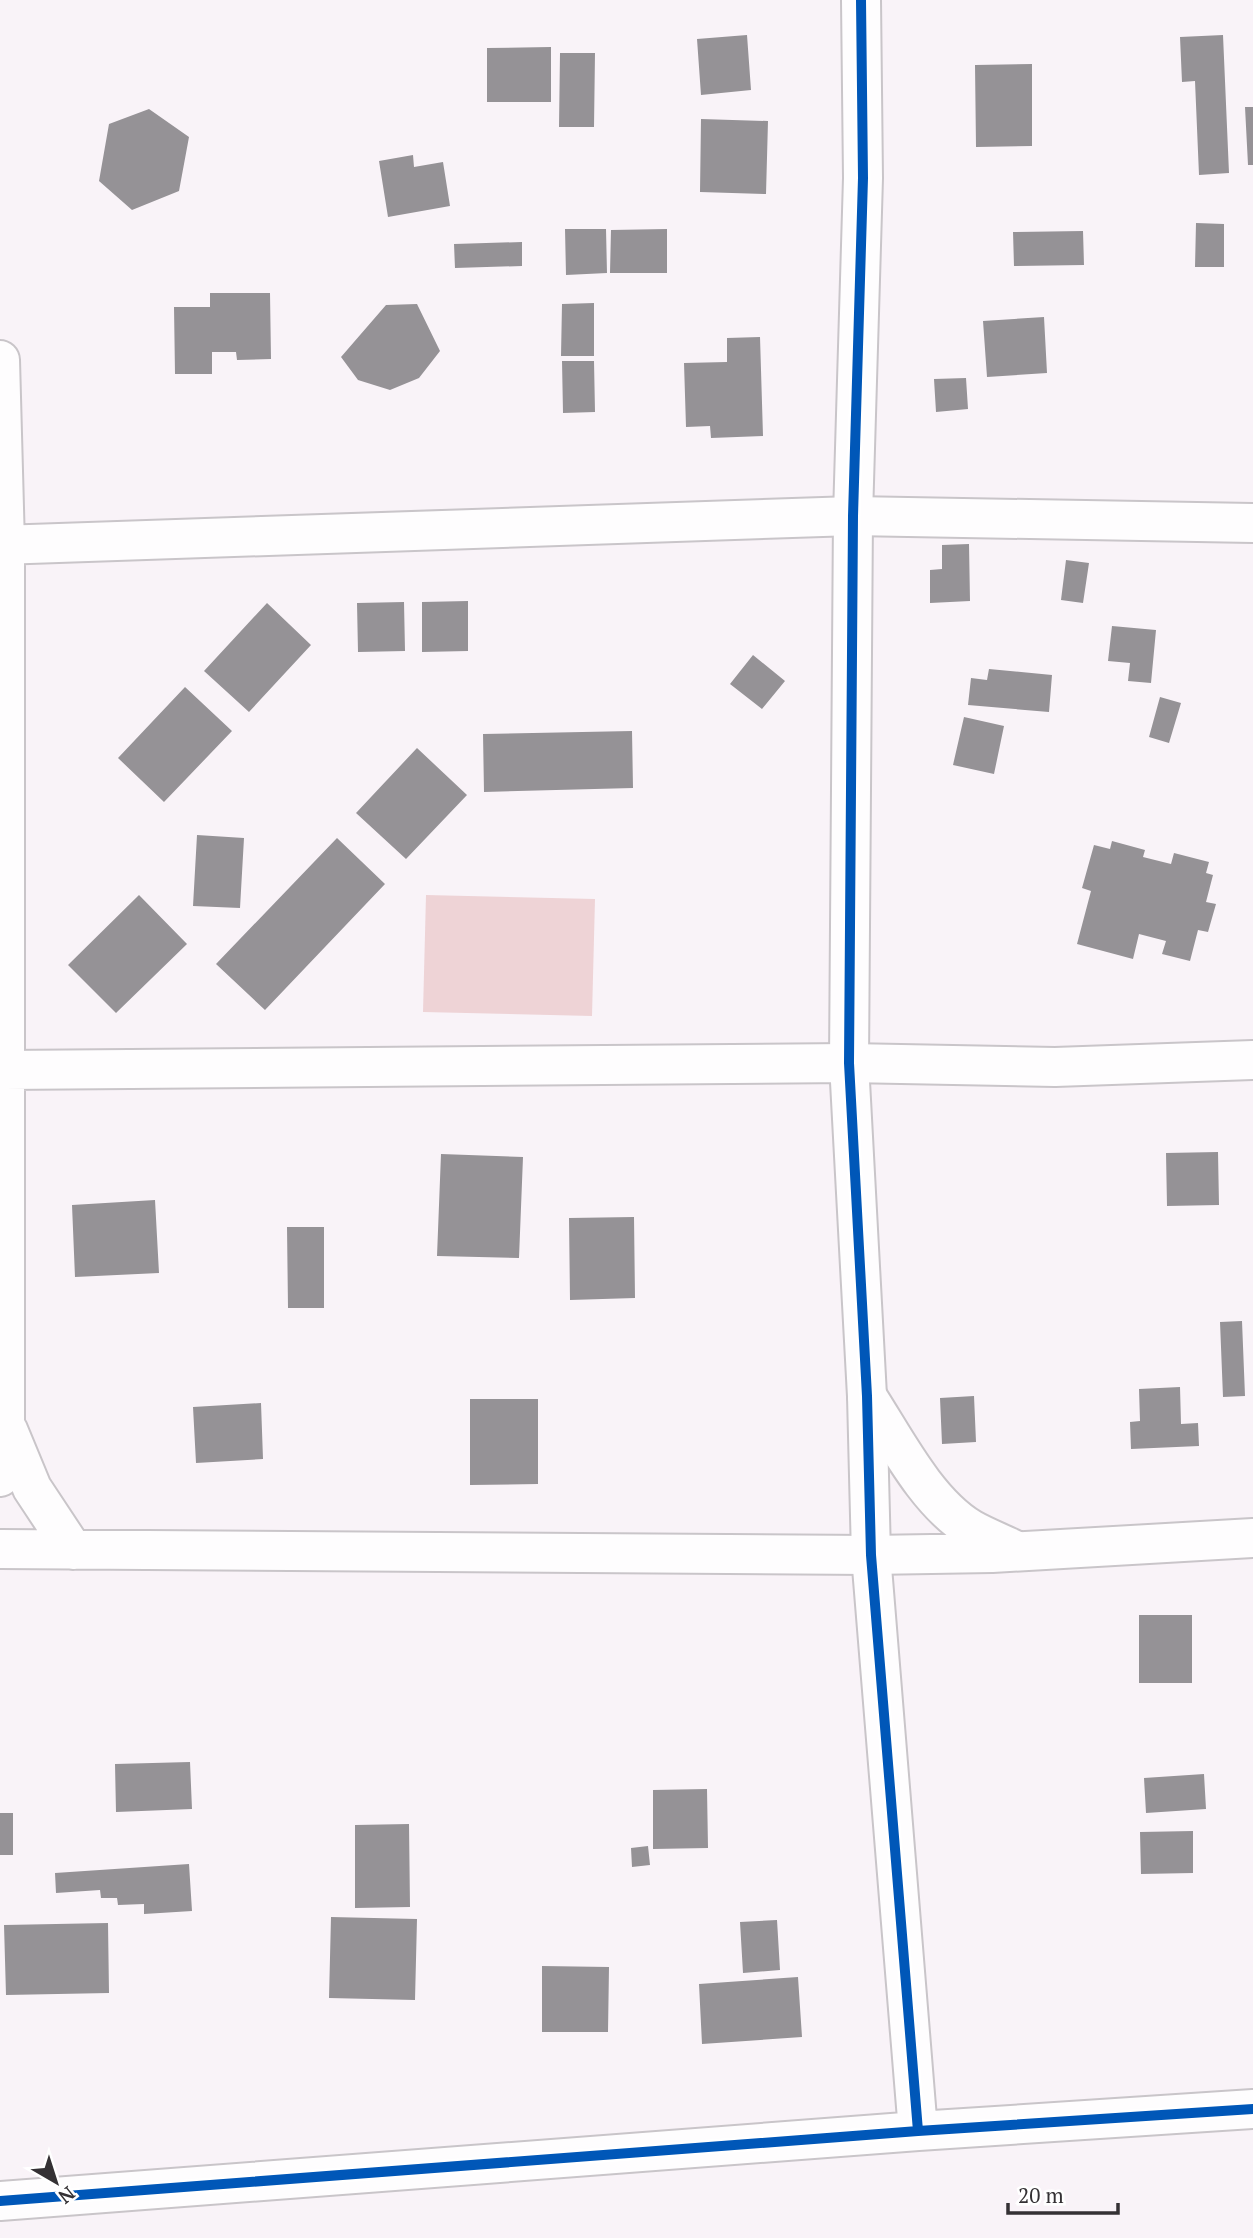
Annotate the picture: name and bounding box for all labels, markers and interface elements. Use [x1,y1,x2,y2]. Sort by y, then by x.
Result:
north arrow [21,2147,91,2217]
scale bar [1008,2172,1118,2216]
text: N [53,2181,80,2210]
text: 20 m [1018,2181,1064,2209]

